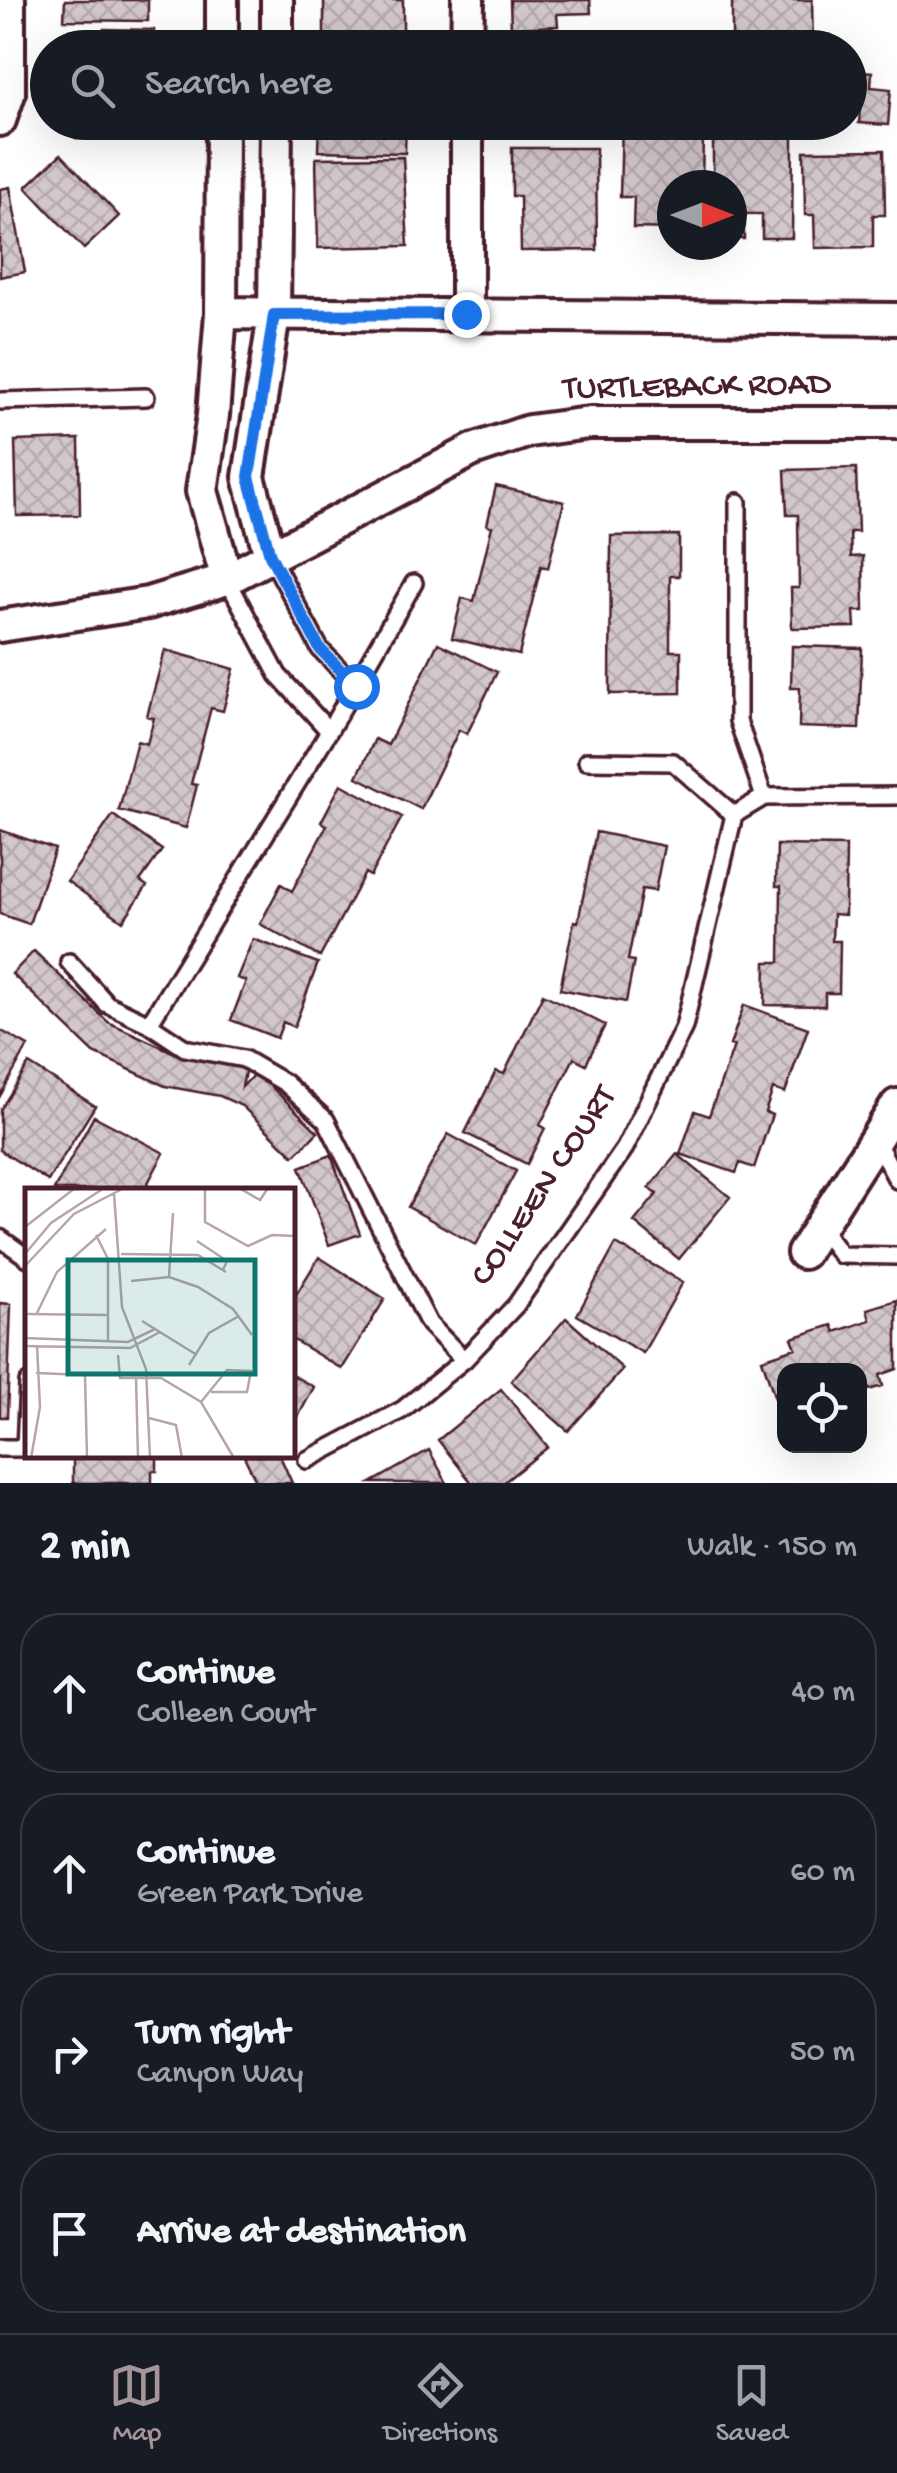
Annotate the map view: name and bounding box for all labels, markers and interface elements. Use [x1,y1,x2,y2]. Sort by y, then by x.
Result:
search box [30,30,867,140]
icon: search [65,58,120,113]
text: Search here [145,63,332,107]
north arrow [657,170,747,260]
route end [444,292,490,338]
street label: TURTLEBACK ROAD [561,365,832,411]
route start [334,664,380,710]
street label: COLLEEN COURT [463,1078,628,1295]
inset map [25,1188,295,1458]
map controls [777,1363,867,1453]
button: locate [777,1363,867,1453]
text: 2 min [40,1524,129,1573]
text: Walk · 150 m [687,1529,857,1567]
text: Continue [137,1652,275,1696]
icon: ahead [42,1666,97,1721]
text: 40 m [791,1674,855,1712]
text: Colleen Court [137,1696,314,1734]
text: Continue [137,1832,275,1876]
icon: ahead [42,1846,97,1901]
text: 60 m [790,1854,855,1892]
text: Green Park Drive [137,1876,363,1914]
text: Turn right [137,2012,289,2056]
icon: right [42,2026,97,2081]
text: 50 m [790,2034,855,2072]
text: Canyon Way [137,2056,303,2094]
icon: arrive [42,2206,97,2261]
text: Arrive at destination [137,2211,466,2255]
tab: Map [109,2358,164,2451]
tab: Directions [383,2358,497,2451]
tab: Saved [716,2358,788,2451]

